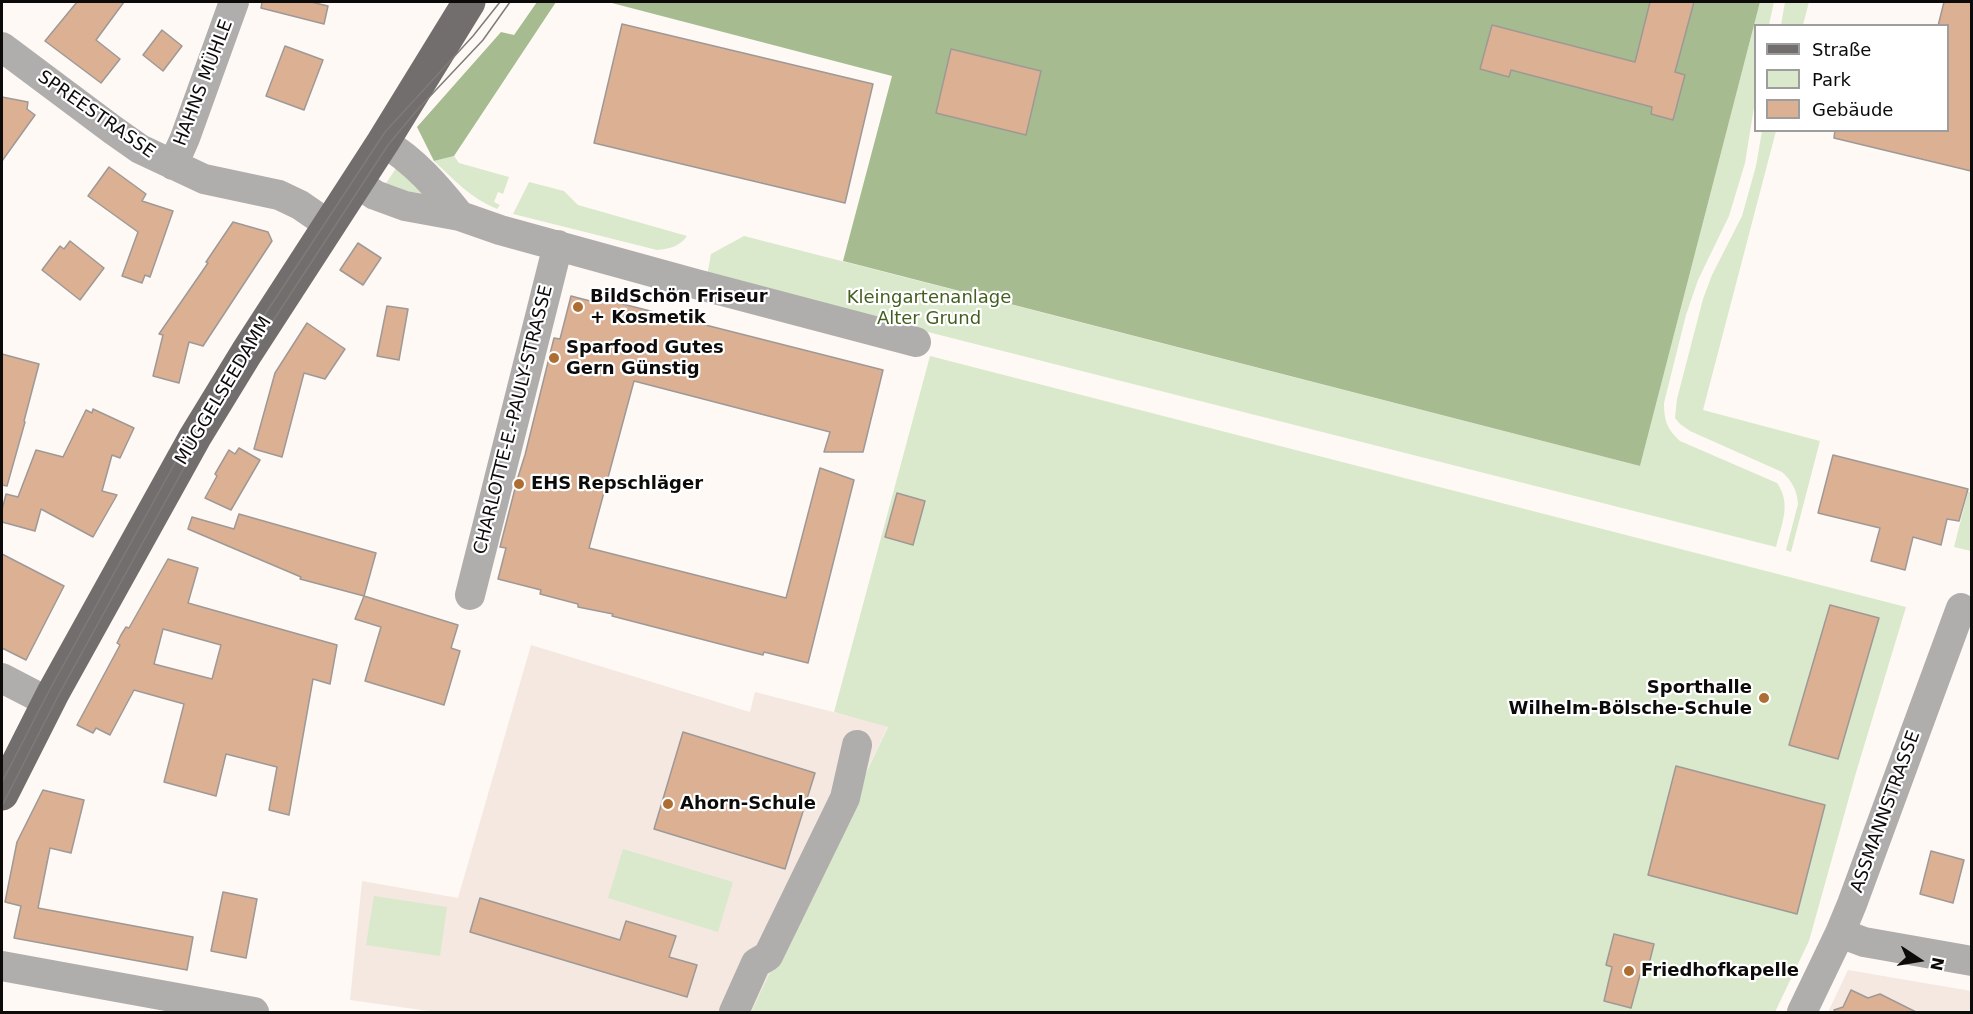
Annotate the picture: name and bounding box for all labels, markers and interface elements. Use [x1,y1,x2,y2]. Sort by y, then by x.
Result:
street label: HAHNS MÜHLE [170,17,238,149]
legend [1754,24,1949,132]
text: Straße [1812,39,1871,60]
street label: SPREESTRASSE [33,66,159,164]
text: Park [1812,69,1851,90]
text: Gebäude [1812,99,1893,120]
street label: CHARLOTTE-E.-PAULY-STRASSE [470,283,558,557]
place label: BildSchön Friseur + Kosmetik [590,286,768,328]
park label: Kleingartenanlage Alter Grund [847,287,1011,330]
marker: BildSchön Friseur + Kosmetik [571,300,585,314]
street label: MÜGGELSEEDAMM [171,313,277,469]
place label: Sparfood Gutes Gern Günstig [566,337,724,380]
marker: Sparfood Gutes Gern Günstig [547,351,561,365]
place label: EHS Repschläger [531,473,703,495]
marker: EHS Repschläger [512,477,526,491]
place label: Sporthalle Wilhelm-Bölsche-Schule [1509,677,1752,720]
marker: Sporthalle Wilhelm-Bölsche-Schule [1757,691,1771,705]
street label: ASSMANNSTRASSE [1847,728,1925,896]
place label: Ahorn-Schule [680,793,816,815]
marker: Ahorn-Schule [661,797,675,811]
north arrow [1889,930,1949,990]
text: N [1926,955,1948,972]
place label: Friedhofkapelle [1641,960,1799,982]
marker: Friedhofkapelle [1622,964,1636,978]

